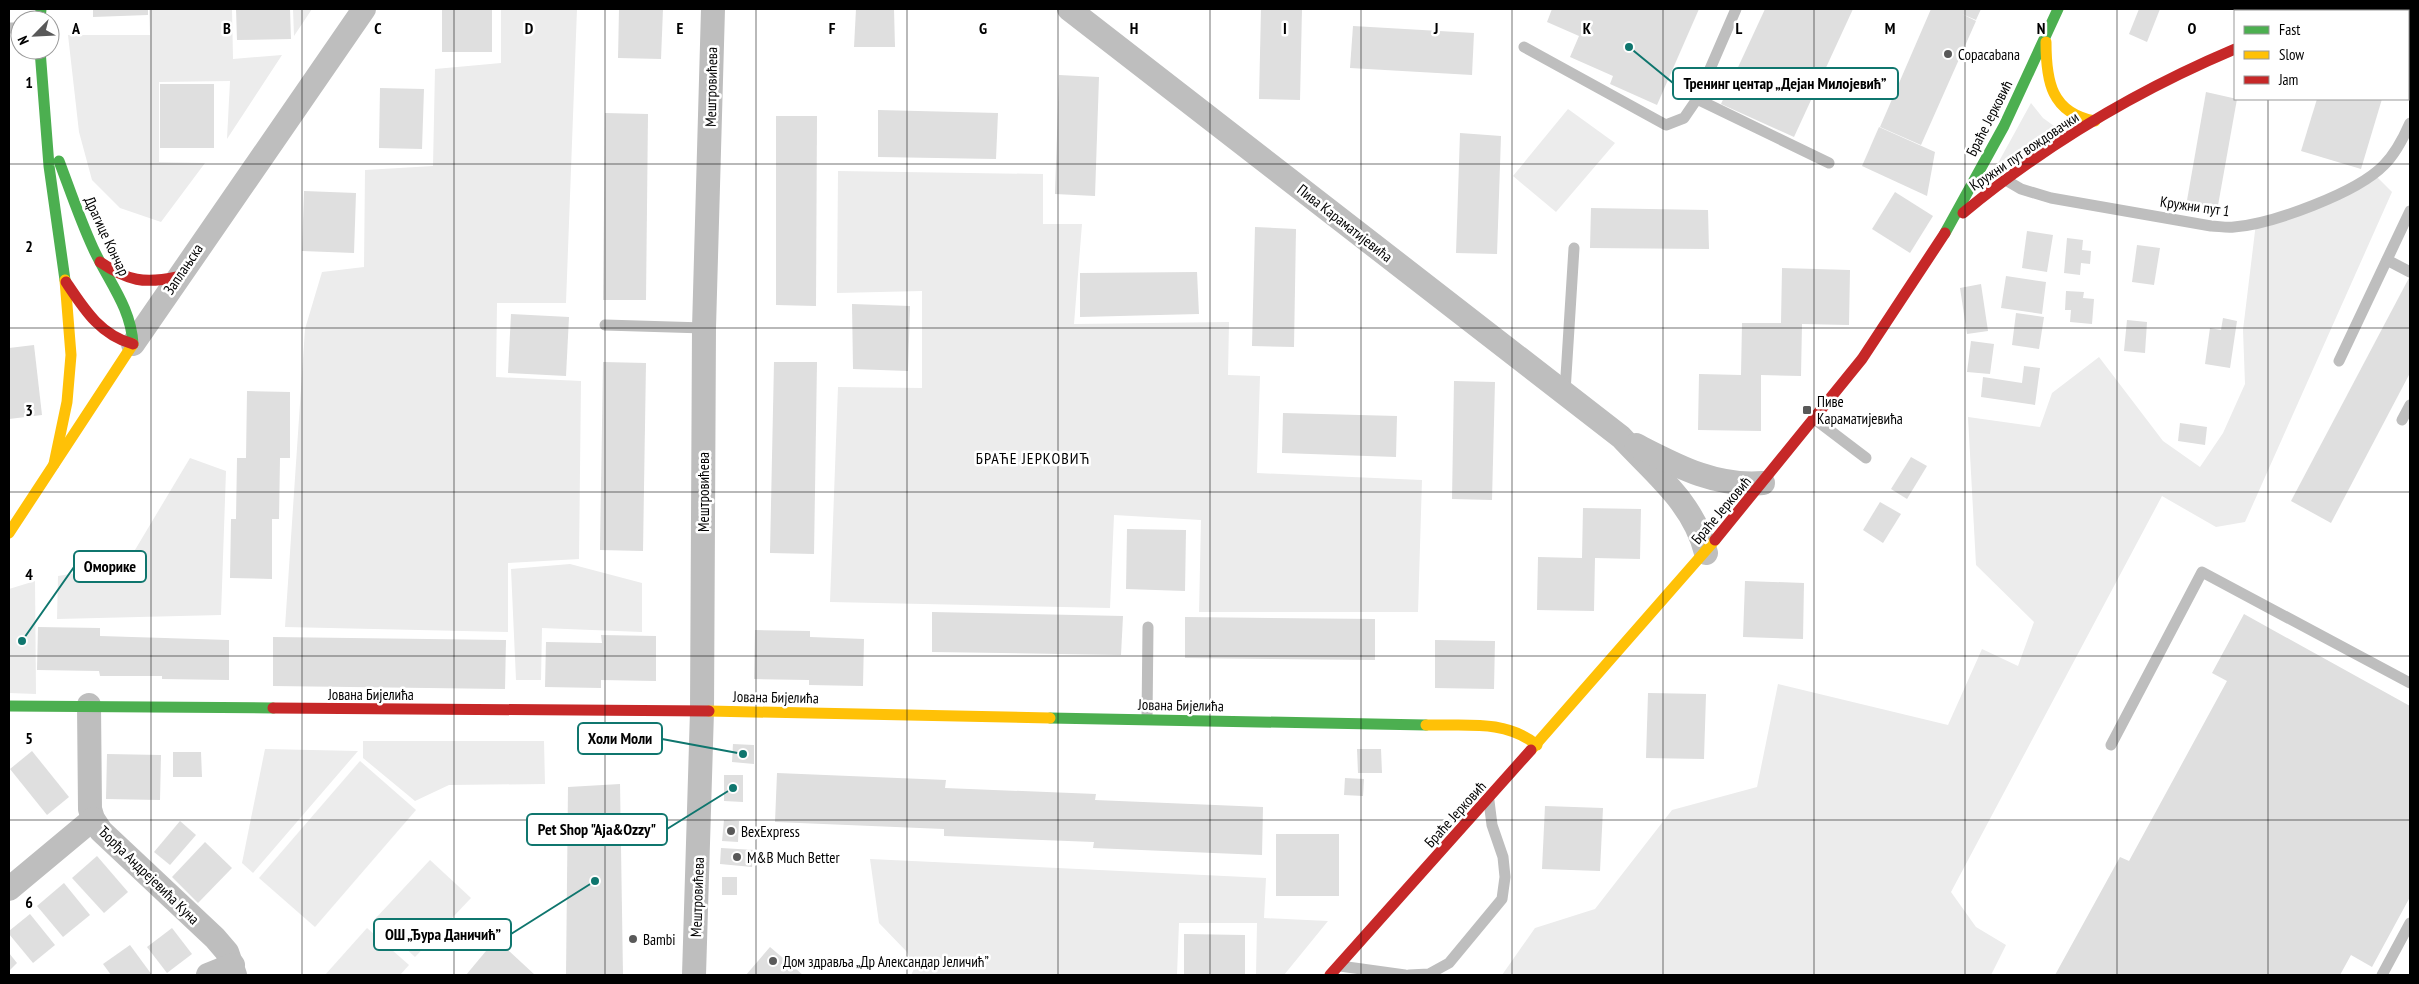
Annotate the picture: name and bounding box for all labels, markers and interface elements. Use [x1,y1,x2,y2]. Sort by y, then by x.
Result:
north arrow [10,10,60,60]
legend [2234,10,2409,100]
text: A [71,18,81,38]
text: B [223,18,231,38]
text: C [374,18,382,38]
text: D [525,18,534,38]
text: E [677,18,684,38]
text: F [829,18,836,38]
text: G [979,18,987,38]
text: H [1130,18,1138,38]
text: I [1283,18,1287,38]
text: J [1433,18,1438,38]
text: K [1583,18,1592,38]
text: L [1736,18,1743,38]
text: M [1885,18,1895,38]
text: N [2037,18,2045,38]
text: O [2188,18,2197,38]
text: Fast [2279,20,2300,39]
text: N [13,33,33,47]
place label: Copacabana [1958,45,2020,64]
text: Slow [2279,45,2304,64]
street label: Мештровићева [701,47,721,127]
marker: Copacabana [1942,48,1954,60]
callout: Тренинг центар „Дејан Милојевић” [1673,68,1898,99]
text: Jam [2278,70,2298,89]
text: 1 [25,72,33,92]
text: Тренинг центар „Дејан Милојевић” [1683,73,1887,93]
street label: Браће Јерковић [1962,77,2016,159]
street label: Кружни пут вождовачки [1966,107,2082,195]
street label: Пива Караматијевића [1294,180,1396,266]
street label: Кружни пут 1 [2159,192,2231,220]
street label: Драгице Кончар [80,193,134,279]
text: 2 [25,236,33,256]
street label: Заплањска [159,240,207,298]
place label: Пиве Караматијевића [1817,392,1903,428]
text: 3 [25,400,33,420]
marker: Пиве Караматијевића [1801,404,1813,416]
district label: БРАЋЕ ЈЕРКОВИЋ [976,448,1090,468]
street label: Мештровићева [694,452,713,532]
street label: Браће Јерковић [1687,472,1755,548]
callout: Оморике [74,551,146,582]
text: Оморике [84,556,136,576]
text: 4 [25,564,33,584]
street label: Јована Бијелића [327,685,414,704]
street label: Јована Бијелића [732,687,819,707]
street label: Јована Бијелића [1137,695,1224,715]
callout: Холи Моли [578,723,662,754]
text: 5 [25,728,33,748]
text: Холи Моли [588,728,652,748]
street label: Браће Јерковић [1420,777,1490,851]
callout: Pet Shop "Aja&Ozzy" [527,814,667,845]
text: Pet Shop "Aja&Ozzy" [538,819,656,839]
street label: Ђорђа Андрејевића Куна [94,822,204,928]
place label: BexExpress [741,822,800,841]
marker: BexExpress [725,825,737,837]
place label: M&B Much Better [747,848,840,867]
marker: M&B Much Better [731,851,743,863]
street label: Мештровићева [686,857,708,937]
text: 6 [25,892,33,912]
callout: ОШ „Ђура Даничић” [374,919,511,950]
text: ОШ „Ђура Даничић” [385,924,501,944]
place label: Bambi [643,930,676,949]
marker: Bambi [627,933,639,945]
place label: Дом здравља „Др Александар Јеличић” [783,952,989,971]
marker: Дом здравља „Др Александар Јеличић” [767,955,779,967]

